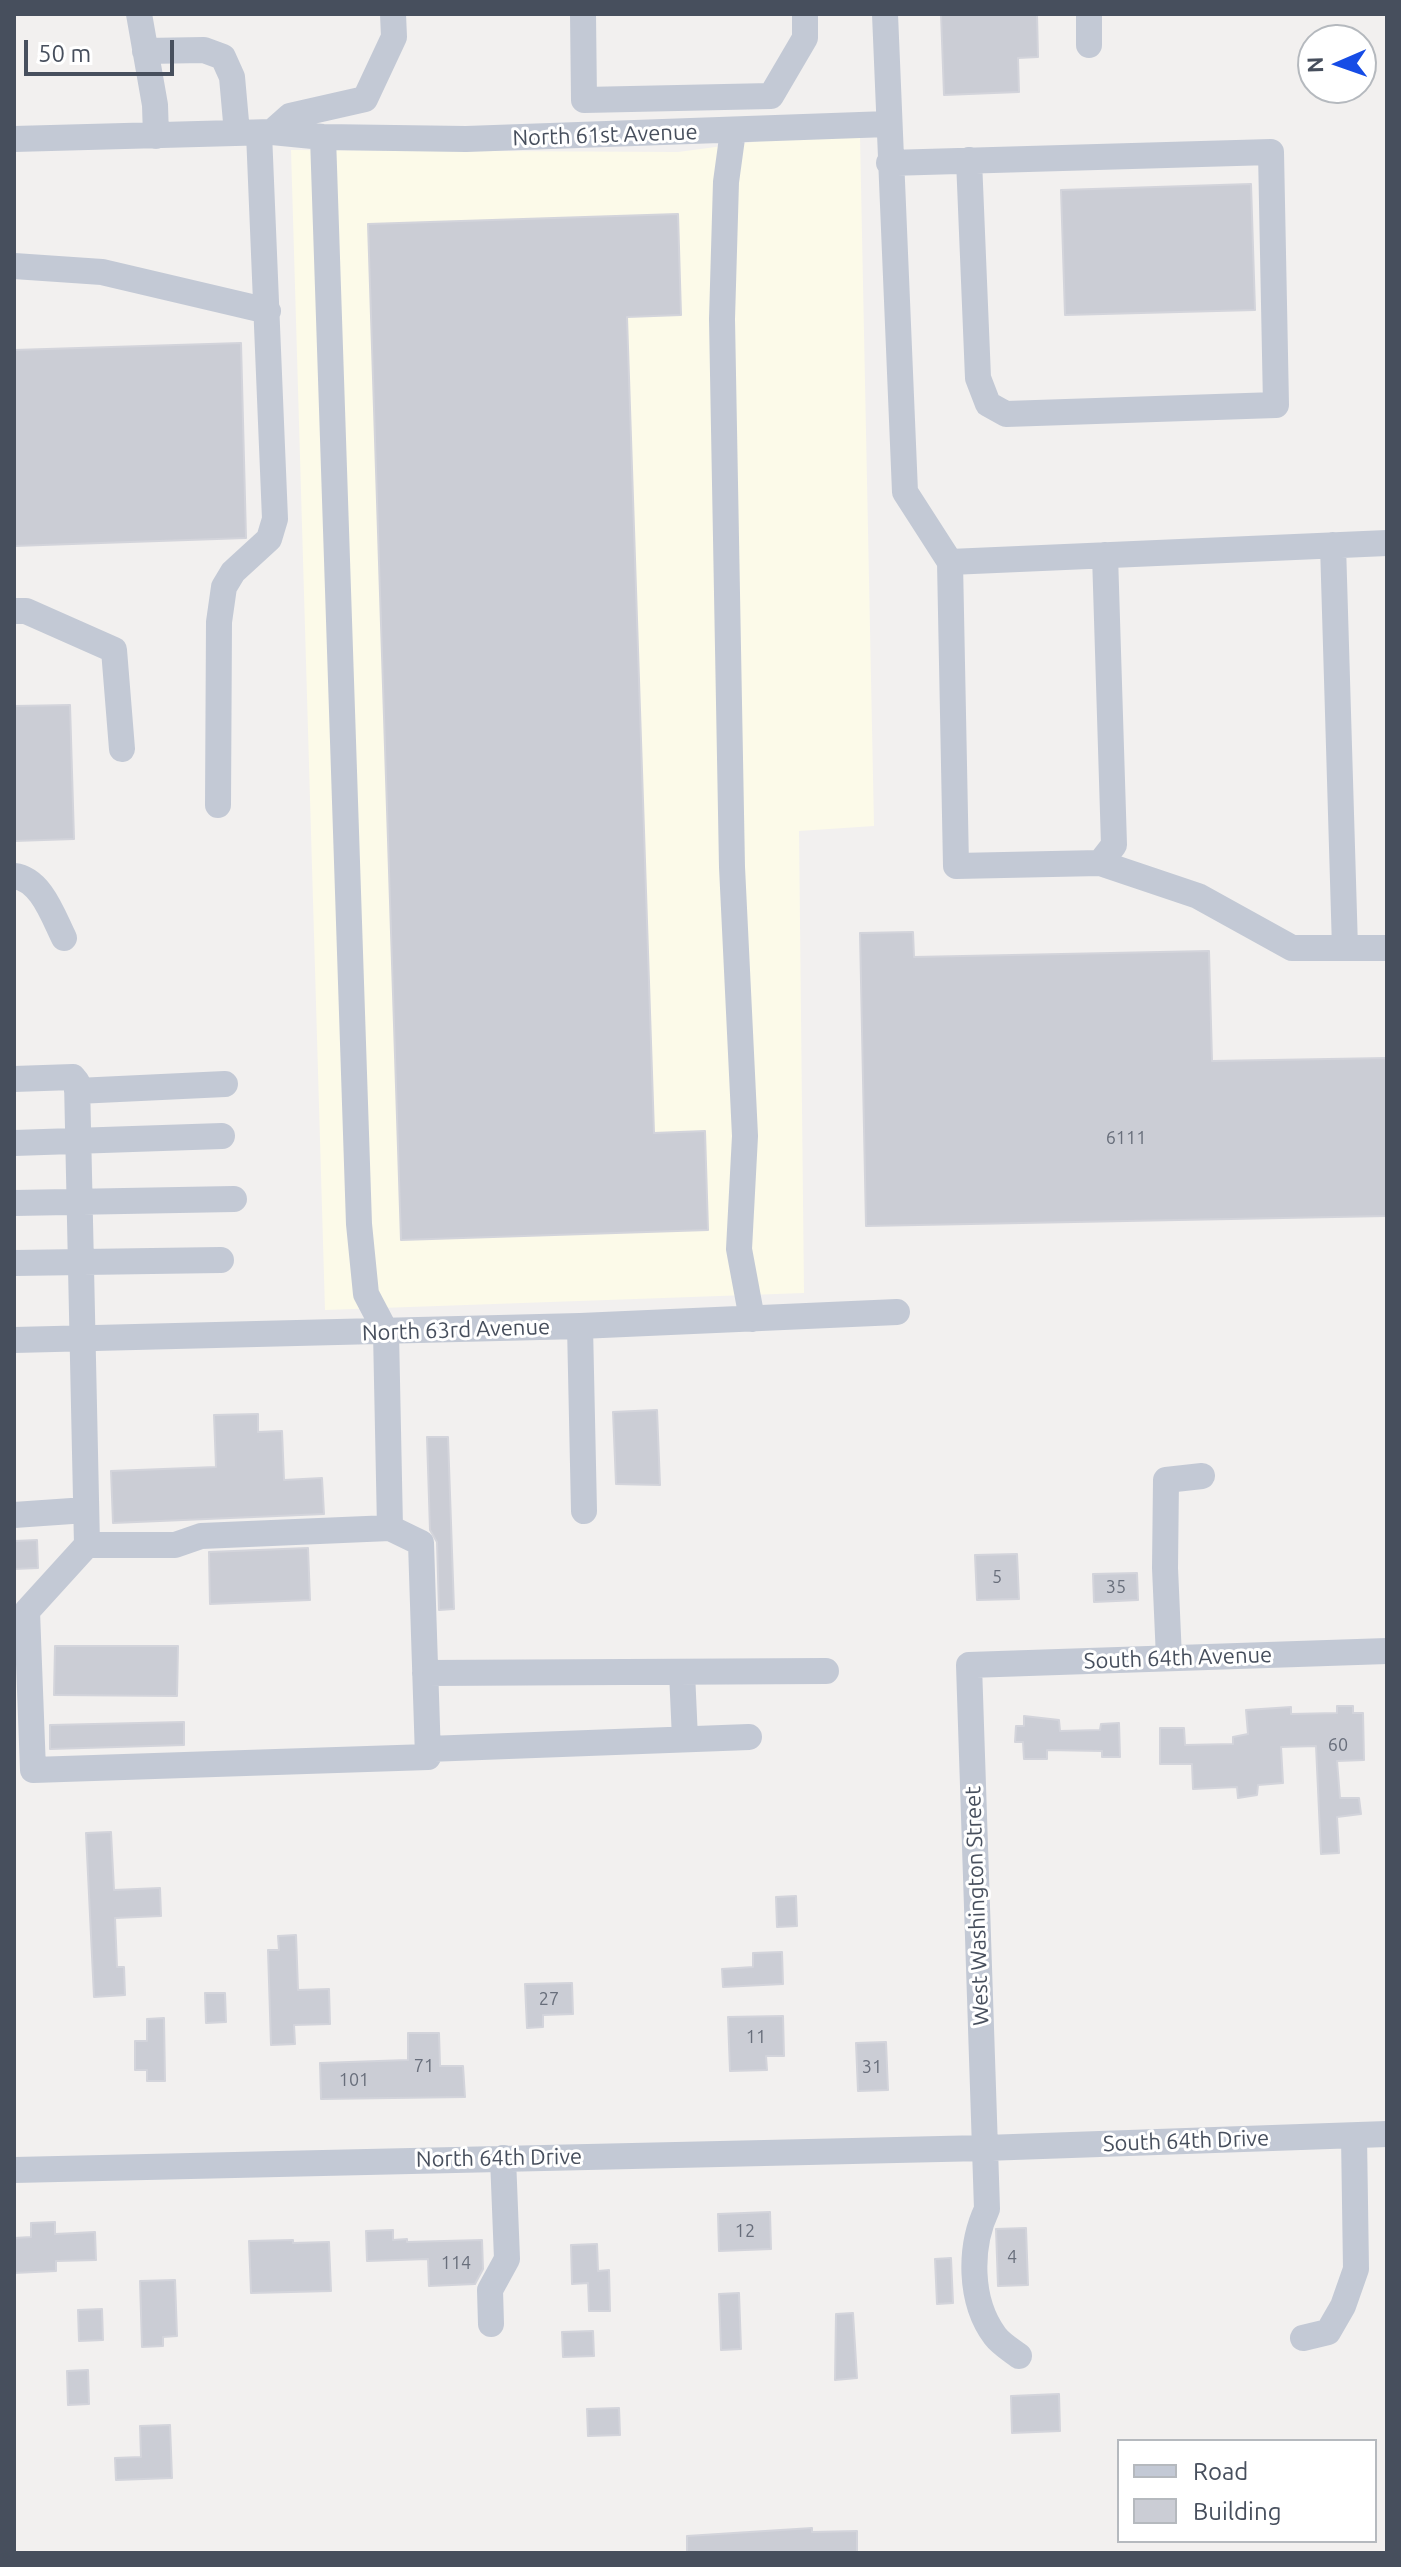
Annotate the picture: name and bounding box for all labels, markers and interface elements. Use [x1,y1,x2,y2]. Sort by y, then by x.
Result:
scale bar [28,24,178,74]
north arrow [1297,24,1377,104]
text: 50 m [38,40,91,67]
text: N [1302,56,1327,73]
street label: North 61st Avenue [512,119,698,151]
house number: 6111 [1106,1127,1146,1149]
street label: North 63rd Avenue [361,1314,551,1346]
house number: 5 [992,1566,1002,1588]
house number: 35 [1106,1576,1126,1598]
street label: South 64th Avenue [1083,1642,1273,1674]
house number: 60 [1328,1734,1348,1756]
street label: West Washington Street [960,1786,994,2026]
house number: 27 [539,1988,559,2010]
house number: 11 [746,2026,766,2048]
house number: 71 [414,2055,434,2077]
house number: 31 [862,2056,882,2078]
house number: 101 [339,2069,369,2091]
street label: South 64th Drive [1102,2125,1270,2157]
street label: North 64th Drive [416,2143,582,2173]
house number: 12 [735,2220,755,2242]
house number: 4 [1007,2246,1017,2268]
house number: 114 [441,2252,471,2274]
legend [1117,2439,1377,2543]
text: Road [1193,2458,1248,2485]
text: Building [1193,2498,1281,2525]

